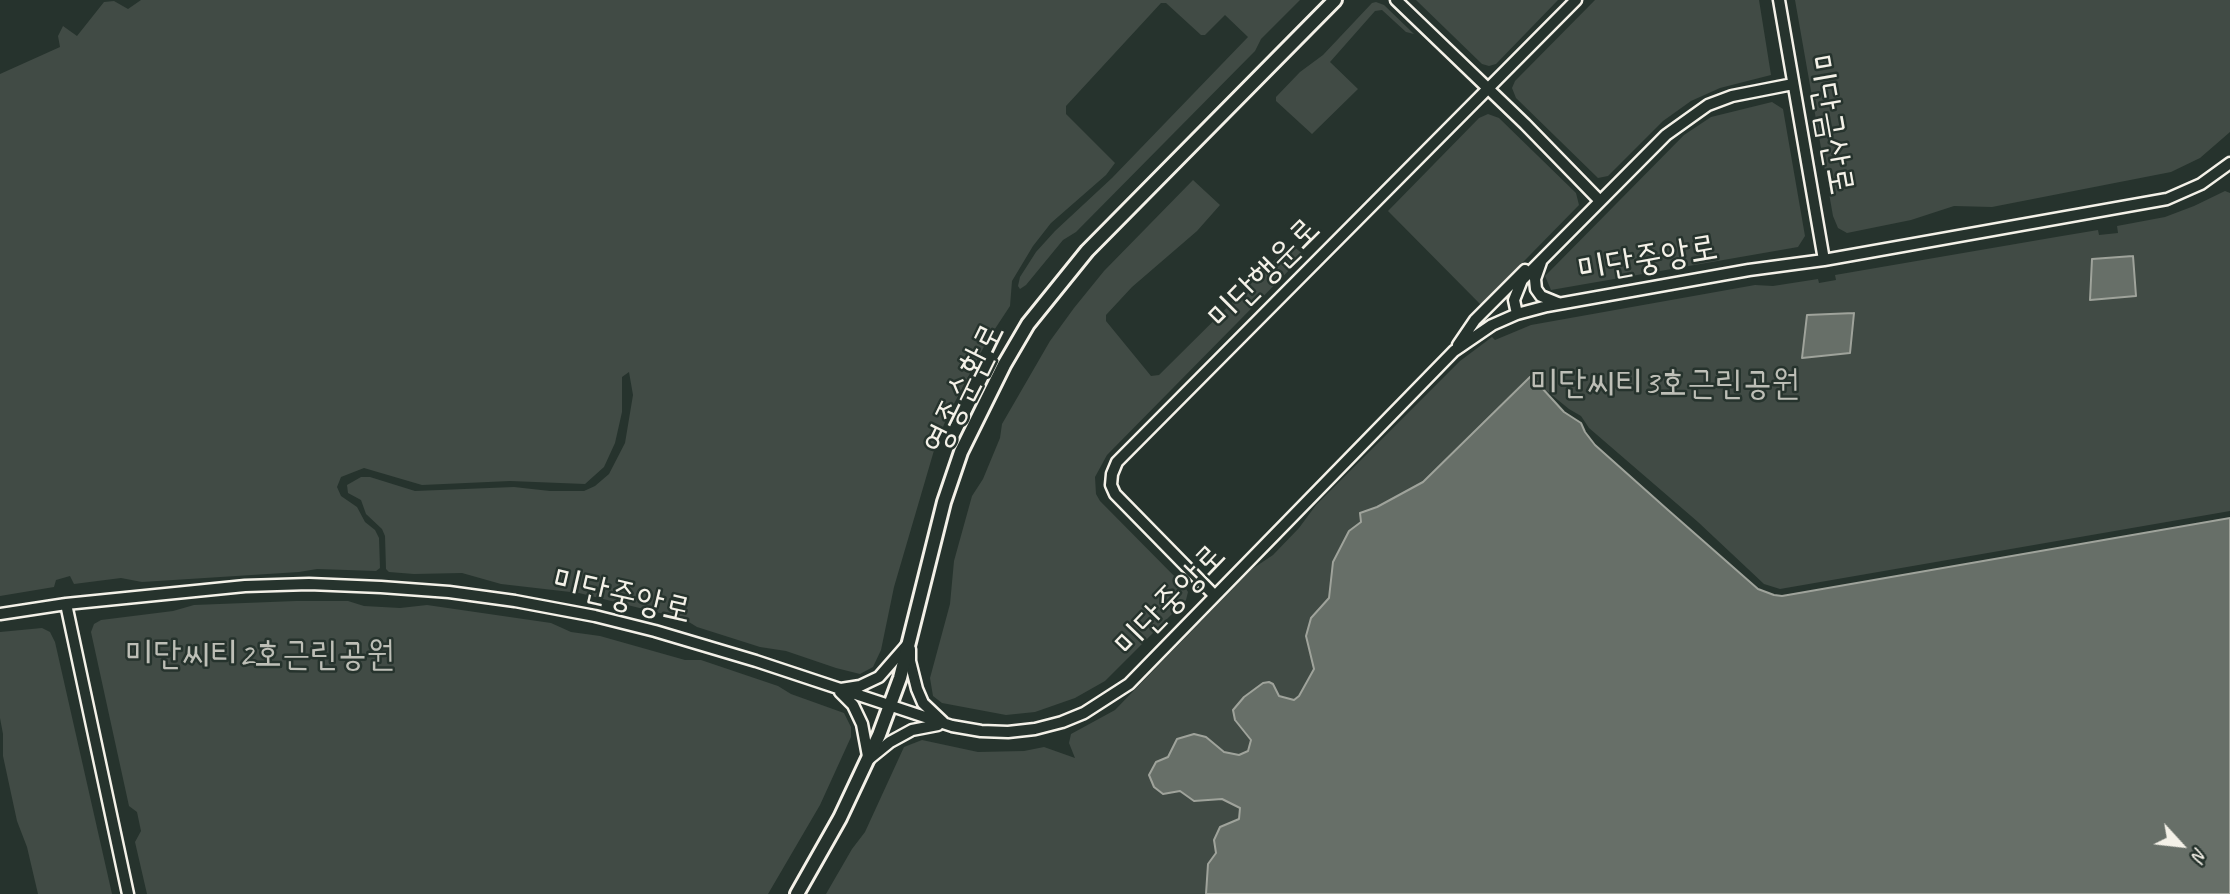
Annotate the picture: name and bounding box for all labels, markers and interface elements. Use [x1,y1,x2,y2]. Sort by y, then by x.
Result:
street label: 미단금산로 [1796,52,1862,198]
street label: 미단행운로 [1200,209,1330,339]
street label: 미단중앙로 [1575,227,1721,293]
street label: 영종순환로 [915,317,1015,461]
park label: 미단씨티3호근린공원 [1530,364,1800,406]
street label: 미단중앙로 [1107,536,1235,666]
street label: 미단중앙로 [549,561,695,633]
park label: 미단씨티2호근린공원 [125,635,395,677]
north arrow [2146,810,2216,880]
text: N [2186,844,2213,865]

